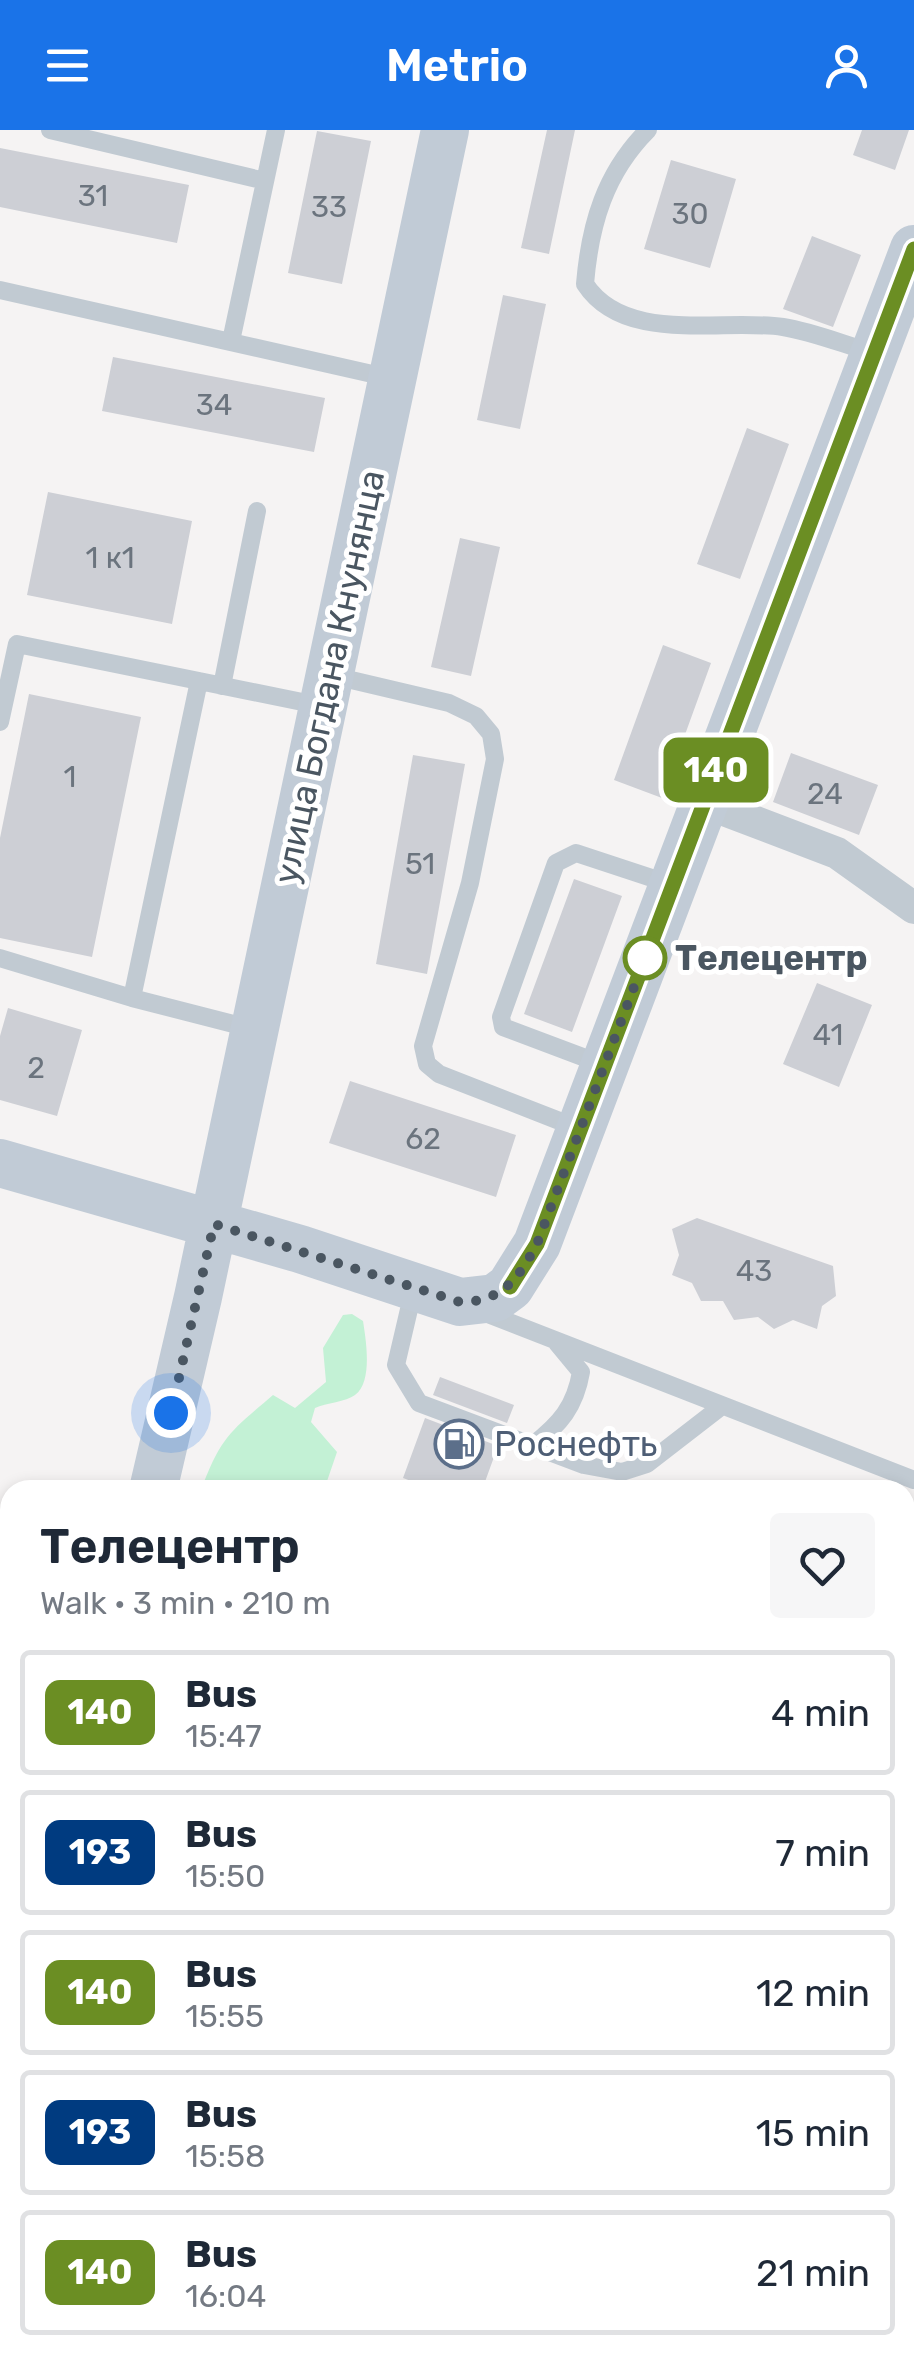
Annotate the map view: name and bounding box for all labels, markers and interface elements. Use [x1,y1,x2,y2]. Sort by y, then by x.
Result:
icon: menu [40,38,95,93]
icon: person [819,38,874,93]
text: Metrio [386,39,528,92]
house number: 31 [78,178,108,214]
house number: 33 [311,189,347,225]
house number: 30 [671,196,709,232]
house number: 34 [196,387,232,423]
street label: улица Богдана Кнунянца [265,466,393,888]
house number: 1 к1 [85,540,135,576]
line badge: 140 [658,738,774,802]
text: 140 [683,749,749,791]
house number: 1 [64,759,76,795]
house number: 24 [807,776,843,812]
house number: 51 [405,846,435,882]
marker: Телецентр [624,937,666,979]
place label: Телецентр [675,937,868,979]
house number: 41 [813,1017,843,1053]
house number: 2 [27,1050,45,1086]
house number: 62 [405,1121,441,1157]
house number: 43 [736,1253,772,1289]
your location [146,1388,196,1438]
fuel station icon: Роснефть [433,1418,485,1470]
place label: Роснефть [494,1423,657,1465]
button: heart [770,1513,875,1618]
text: Телецентр [40,1518,300,1575]
text: Walk · 3 min · 210 m [40,1584,331,1622]
text: Bus [185,1671,257,1717]
text: 4 min [771,1690,870,1736]
text: 140 [67,1691,133,1733]
text: 15:47 [185,1717,262,1755]
text: Bus [185,1811,257,1857]
text: 7 min [775,1830,870,1876]
text: 193 [69,1831,131,1873]
text: 15:50 [185,1857,265,1895]
text: Bus [185,1951,257,1997]
text: 12 min [756,1970,870,2016]
text: 140 [67,1971,133,2013]
text: 15:55 [185,1997,264,2035]
text: Bus [185,2091,257,2137]
text: 15 min [756,2110,870,2156]
text: 193 [69,2111,131,2153]
text: 15:58 [185,2137,265,2175]
text: Bus [185,2231,257,2277]
text: 21 min [756,2250,870,2296]
text: 140 [67,2251,133,2293]
text: 16:04 [185,2277,266,2315]

